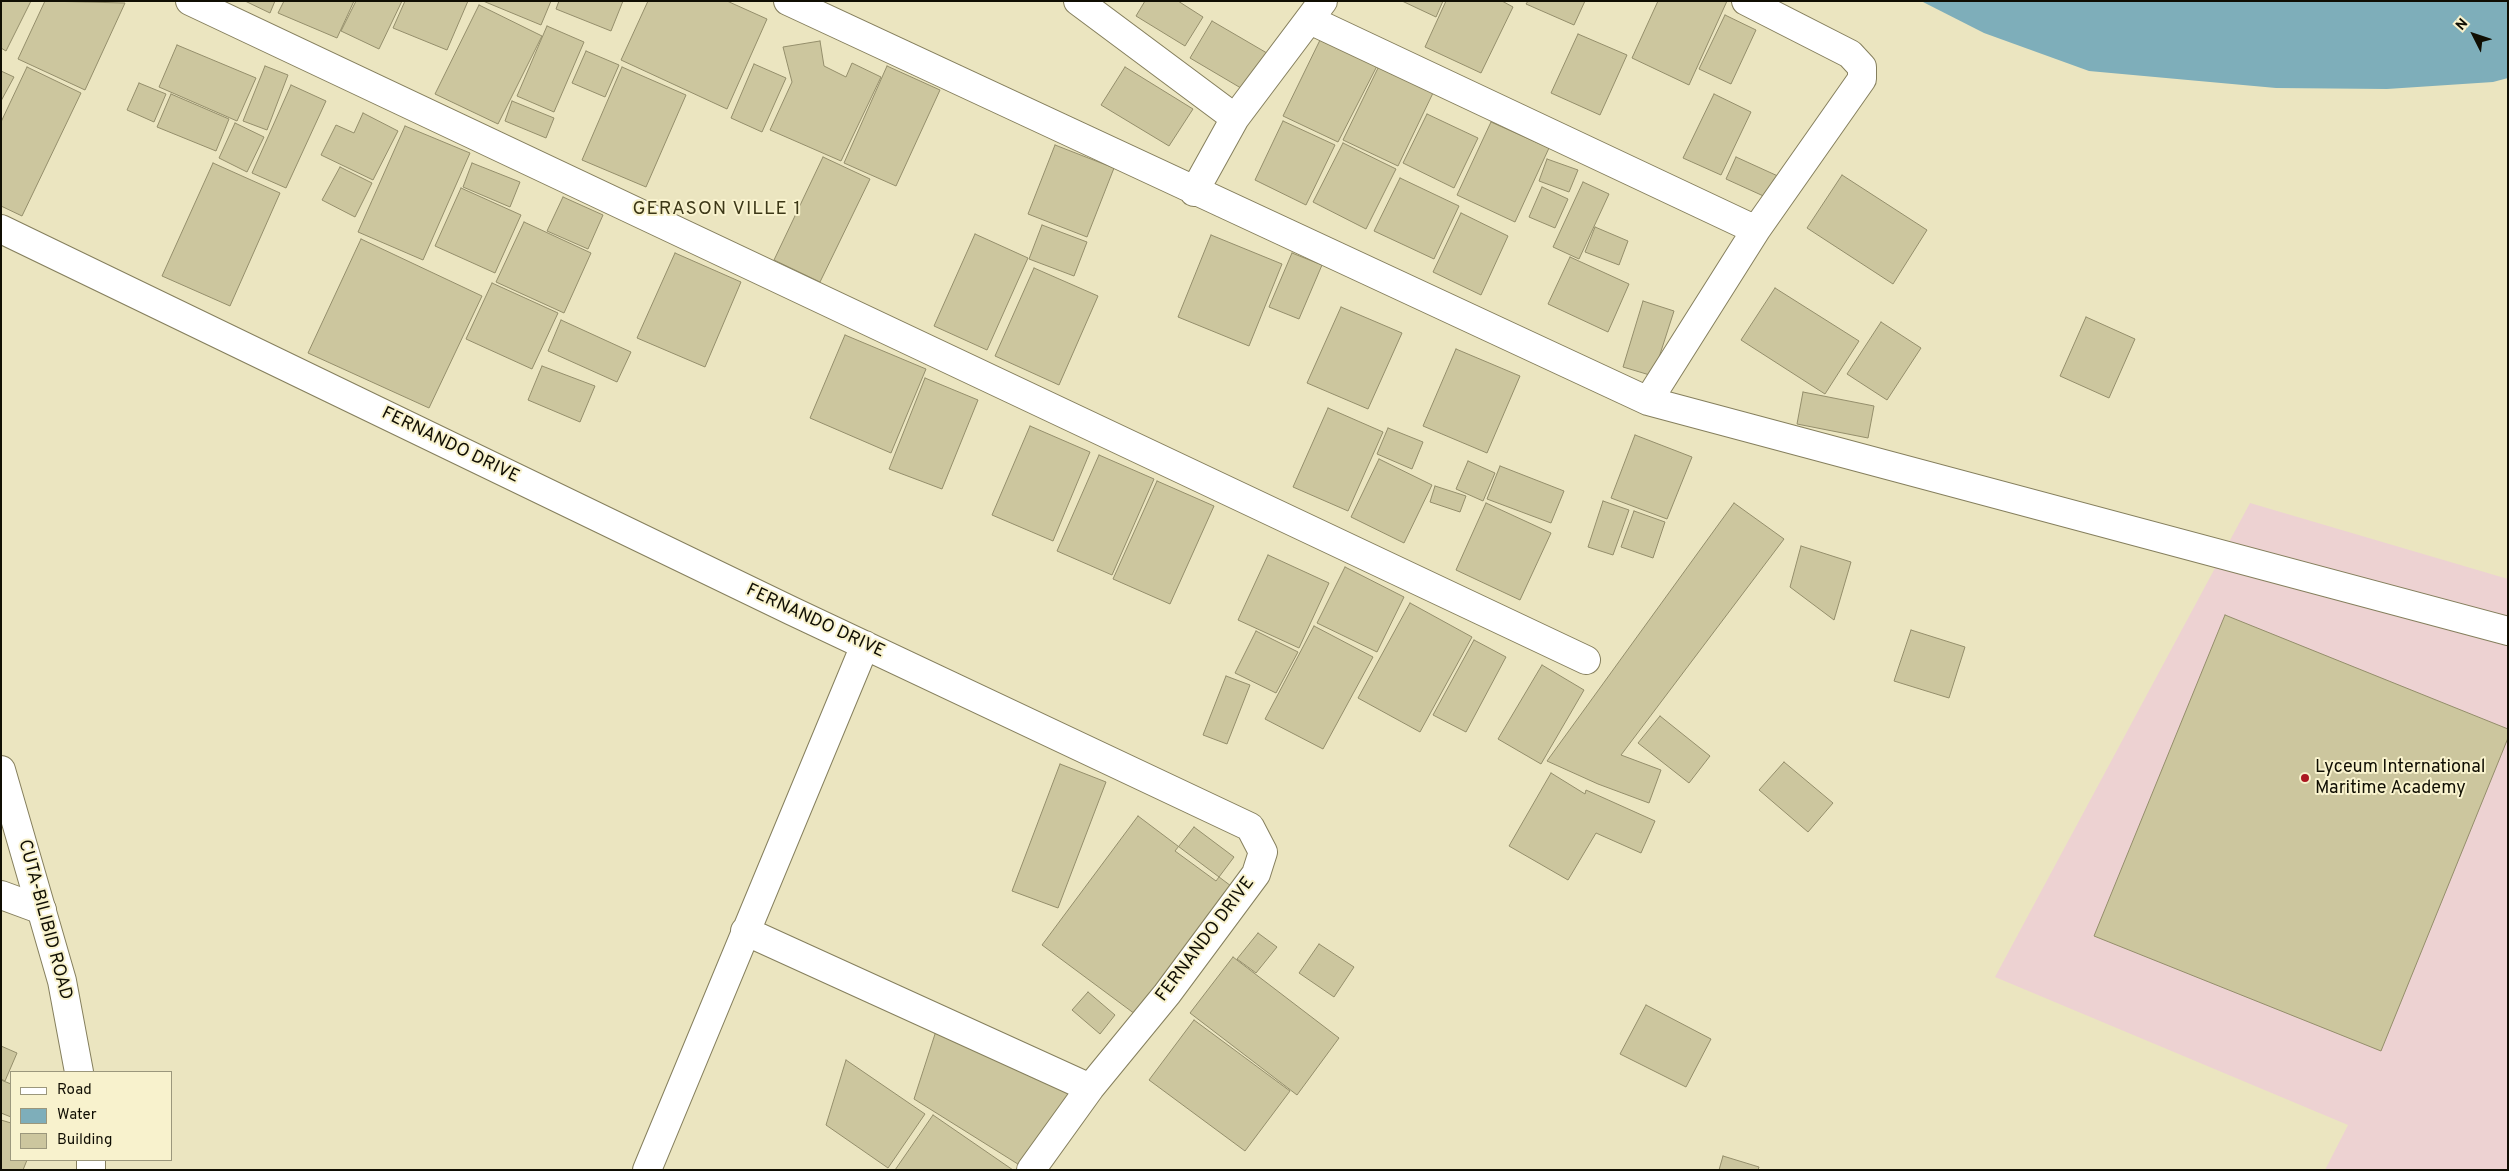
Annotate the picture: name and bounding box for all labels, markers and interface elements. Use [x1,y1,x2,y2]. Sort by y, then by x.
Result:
north arrow [2449,10,2499,60]
text: N [2453,15,2472,34]
district label: GERASON VILLE 1 [631,199,803,221]
street label: FERNANDO DRIVE [378,403,522,489]
street label: FERNANDO DRIVE [742,580,888,664]
place label: Lyceum International Maritime Academy [2315,757,2485,800]
marker: Lyceum International Maritime Academy [2299,772,2311,784]
street label: CUTA-BILIBID ROAD [12,838,76,1002]
street label: FERNANDO DRIVE [1152,873,1260,1007]
legend [10,1071,172,1161]
text: Road [57,1081,92,1100]
text: Water [57,1106,96,1125]
text: Building [57,1131,112,1150]

